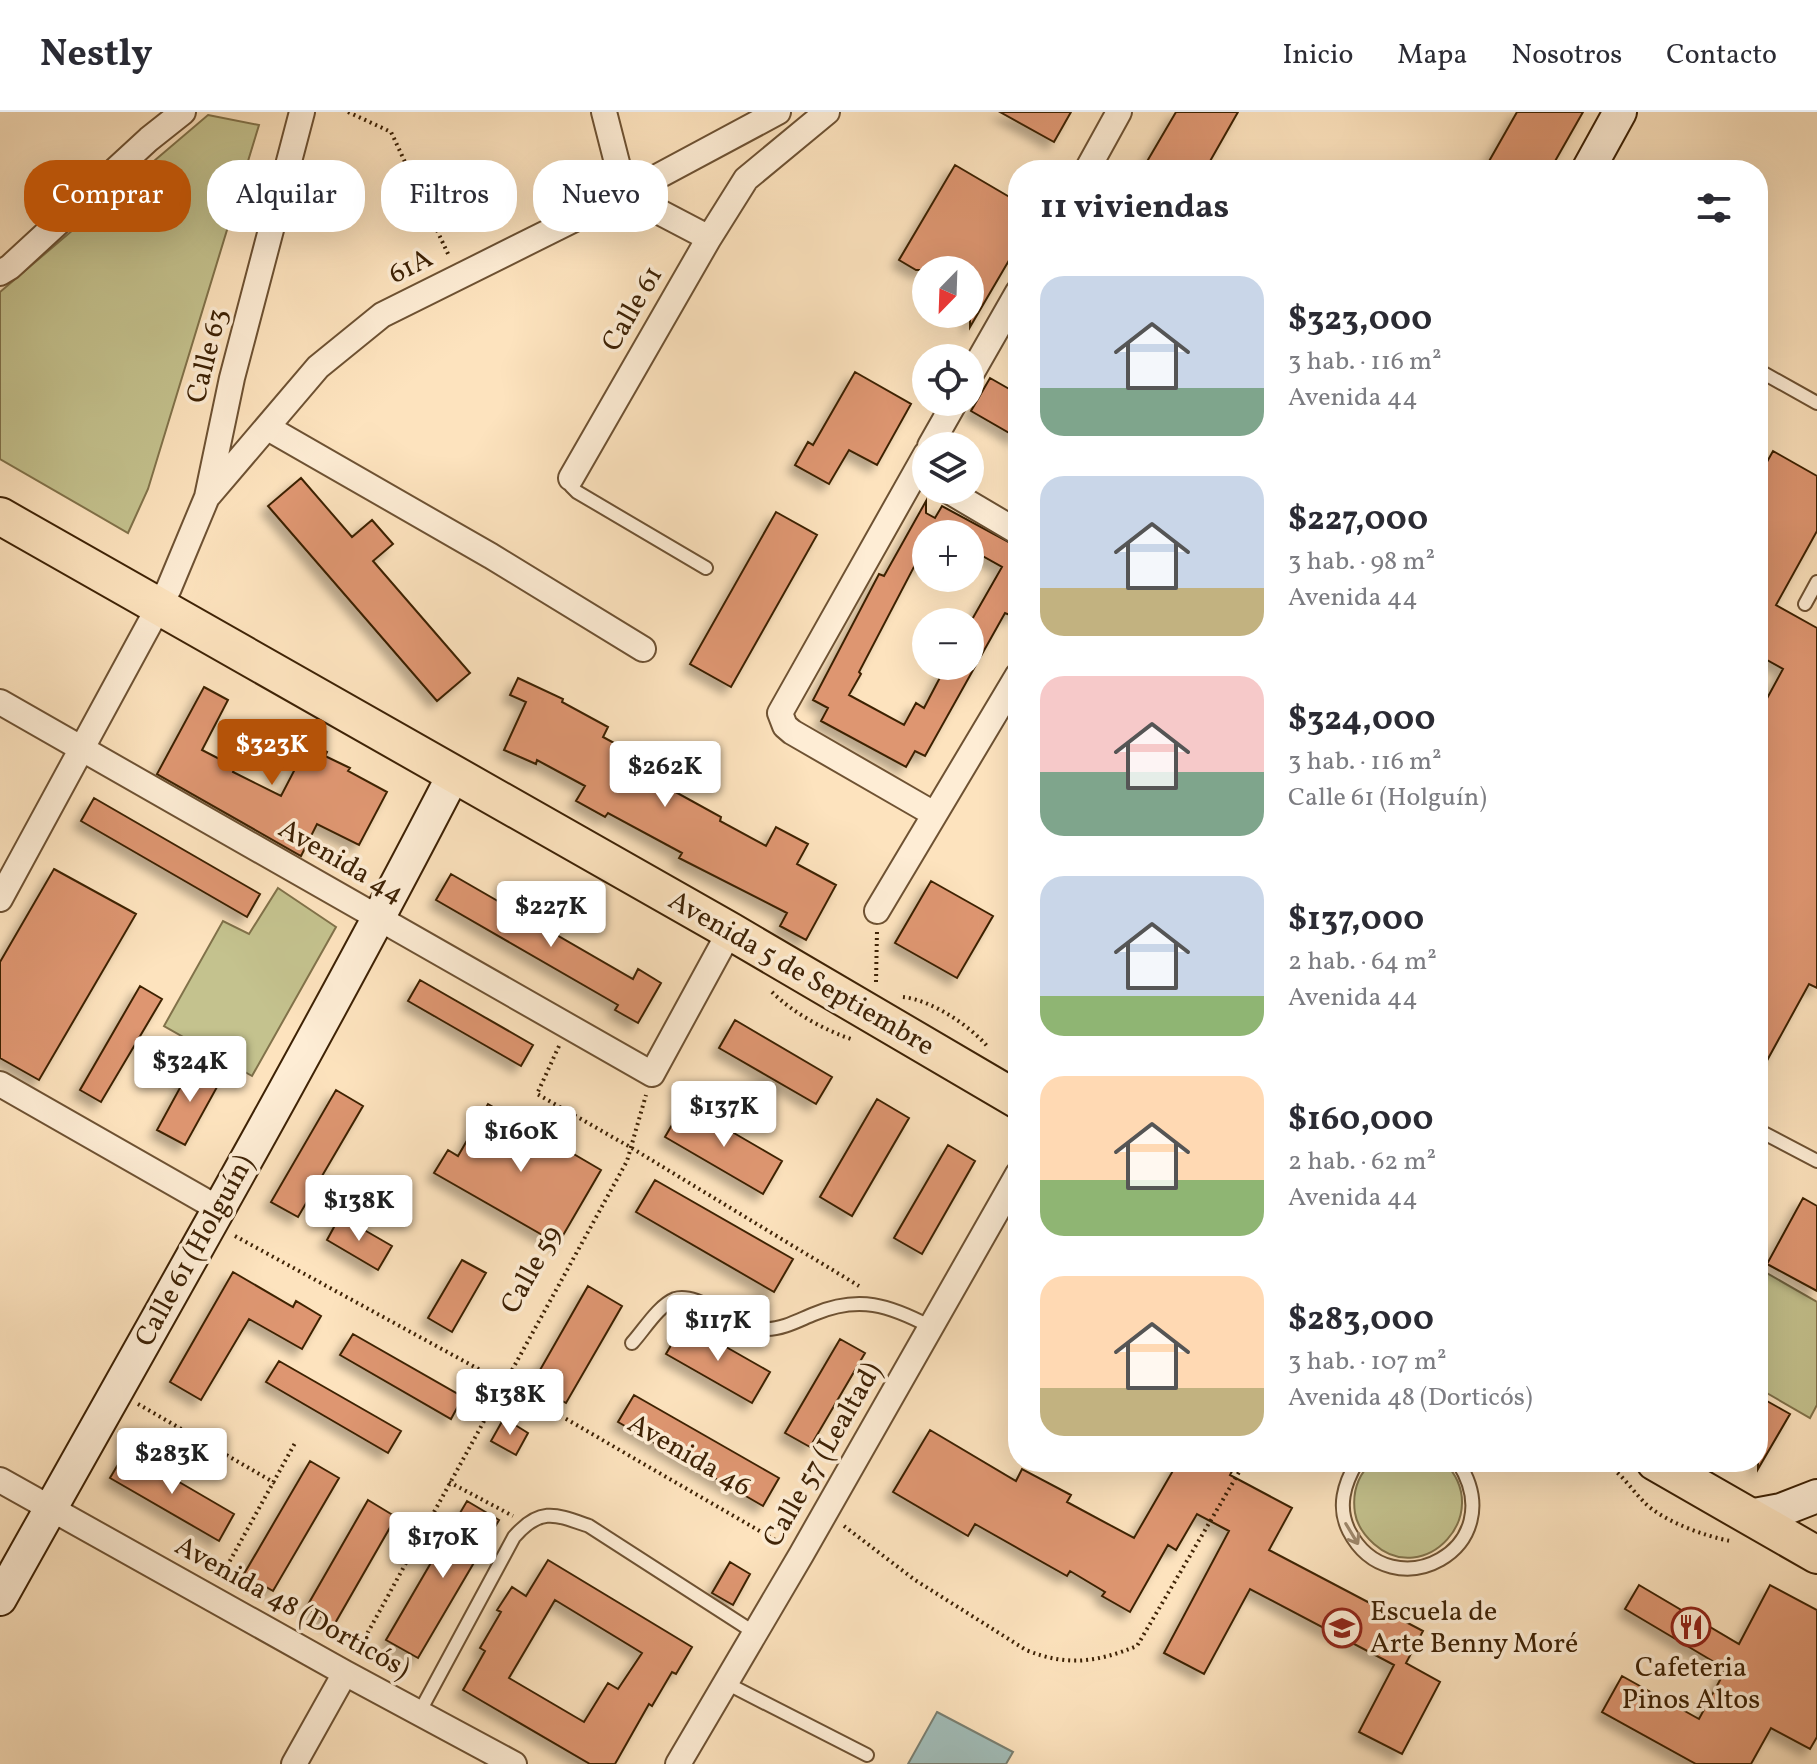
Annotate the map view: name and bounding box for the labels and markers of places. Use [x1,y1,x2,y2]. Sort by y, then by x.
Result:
pin: $323K [216,719,328,787]
pin: $262K [609,741,721,809]
pin: $227K [495,881,607,949]
pin: $324K [134,1036,246,1104]
pin: $137K [668,1081,780,1149]
pin: $160K [465,1106,577,1174]
pin: $138K [303,1175,415,1243]
pin: $117K [662,1295,774,1363]
pin: $138K [454,1369,566,1437]
pin: $283K [116,1428,228,1496]
pin: $170K [387,1512,499,1580]
place label: Escuela de Arte Benny Moré [1370,1593,1578,1664]
restaurant icon: Cafeteria Pinos Altos [1670,1606,1712,1648]
school or university icon: Escuela de Arte Benny Moré [1321,1607,1363,1649]
place label: Cafeteria Pinos Altos [1622,1649,1760,1720]

